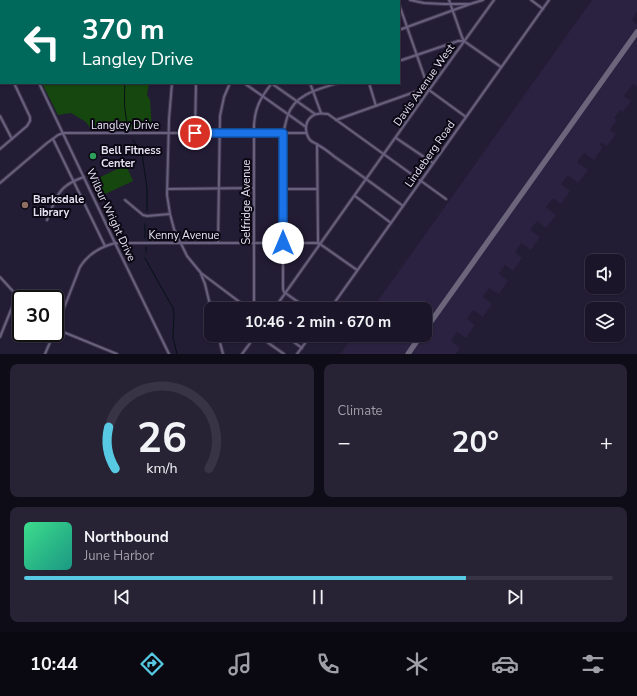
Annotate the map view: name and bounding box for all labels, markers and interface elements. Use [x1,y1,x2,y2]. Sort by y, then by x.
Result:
text: 370 m [82,11,165,49]
icon: left [16,16,68,68]
street label: Davis Avenue West [390,41,458,129]
text: Langley Drive [82,47,193,71]
pin [178,116,212,150]
street label: Langley Drive [91,118,159,133]
street label: Lindeberg Road [401,118,459,190]
icon: arrive [184,122,206,144]
place label: Bell Fitness Center [101,143,161,171]
marker: Bell Fitness Center [88,151,98,161]
street label: Selfridge Avenue [239,159,254,244]
street label: Wilbur Wright Drive [83,166,139,264]
place label: Barksdale Library [33,192,84,220]
marker: Barksdale Library [20,200,30,210]
position arrow [262,222,304,264]
street label: Kenny Avenue [149,228,220,243]
map controls [585,254,625,342]
button: sound [585,254,625,294]
speed limit sign: 30 [12,290,64,342]
button: layers [585,302,625,342]
text: 10:46 · 2 min · 670 m [245,312,391,332]
text: Climate [338,402,383,420]
text: 26 [137,409,187,466]
text: 20° [452,422,499,463]
text: − [338,428,351,458]
text: + [600,428,613,458]
text: km/h [146,458,177,477]
text: Northbound [84,527,169,547]
text: June Harbor [84,547,154,565]
icon: previous [111,586,133,608]
icon: pause [307,586,329,608]
icon: next [504,586,526,608]
icon: directions [138,650,166,678]
icon: music [226,650,254,678]
icon: phone [314,650,342,678]
icon: climate [403,650,431,678]
icon: car [491,650,519,678]
icon: filters [579,650,607,678]
text: 10:44 [30,652,78,676]

